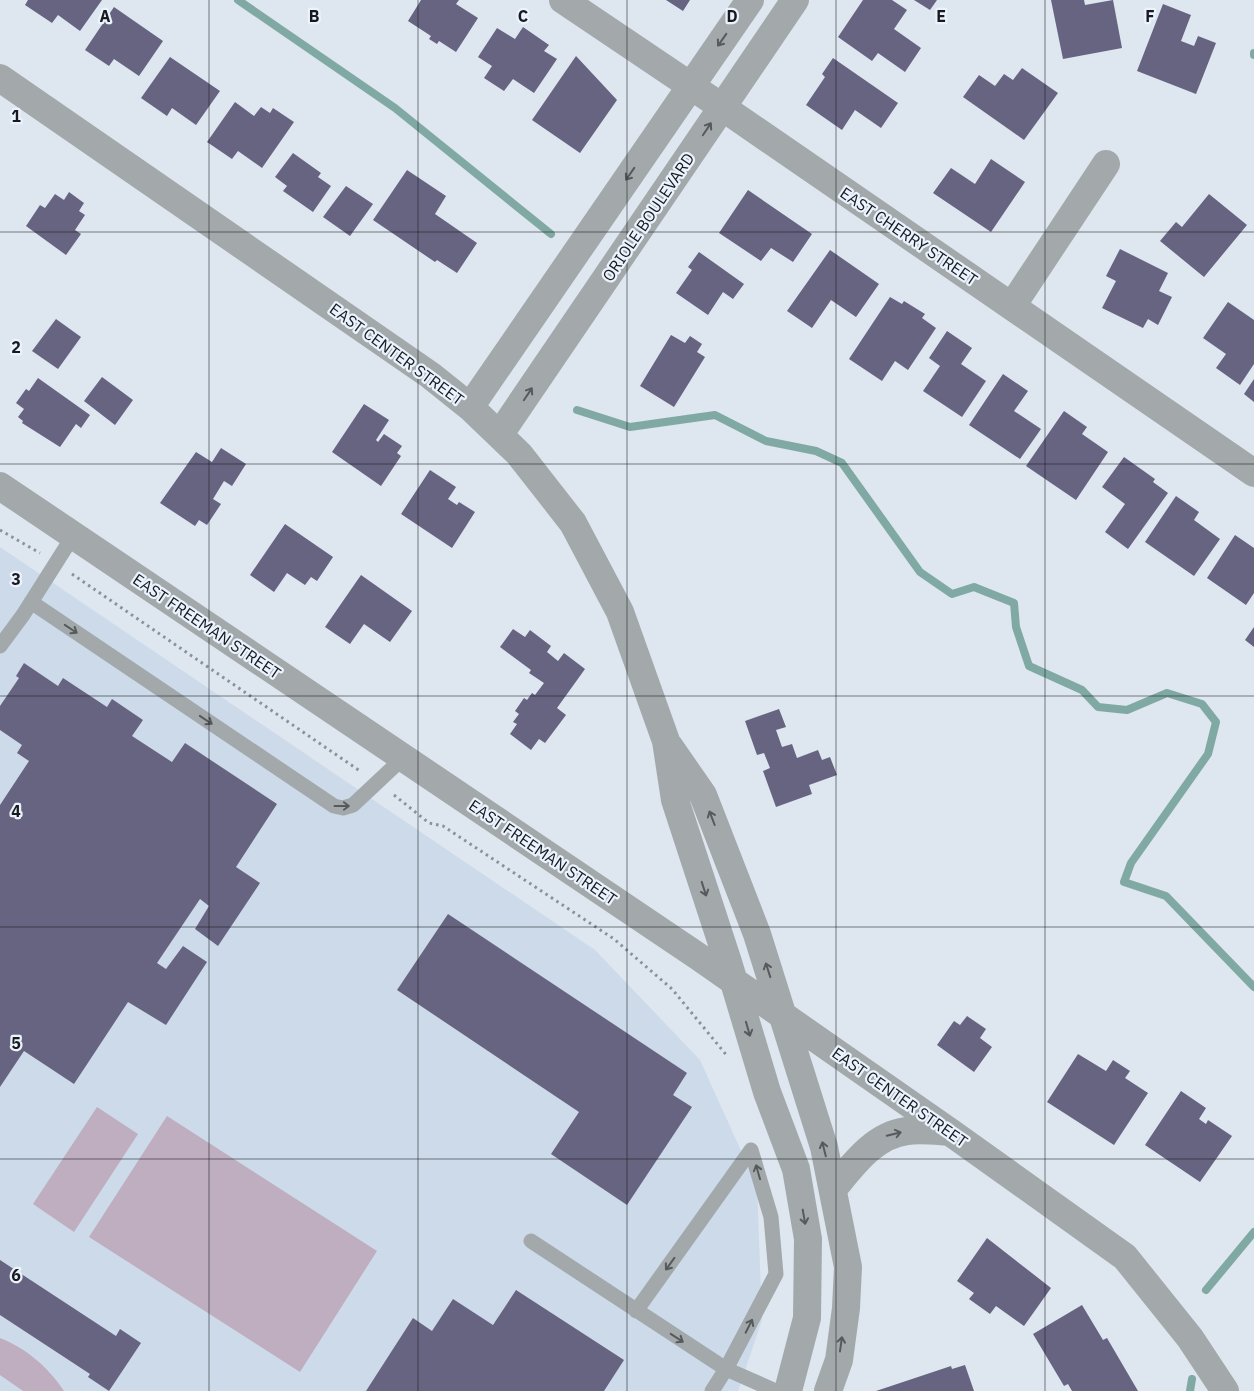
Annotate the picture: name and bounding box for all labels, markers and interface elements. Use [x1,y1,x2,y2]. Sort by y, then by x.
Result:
text: A [100,6,111,26]
text: B [309,6,320,26]
text: C [518,6,528,26]
text: D [726,6,738,26]
text: E [936,6,946,26]
text: F [1145,6,1155,26]
one-way arrow [717,33,728,46]
text: 1 [11,106,21,126]
one-way arrow [702,122,712,136]
street label: ORIOLE BOULEVARD [598,149,698,285]
one-way arrow [625,166,635,180]
street label: EAST CHERRY STREET [836,183,982,289]
street label: EAST CENTER STREET [326,299,468,409]
text: 2 [11,337,21,357]
one-way arrow [523,388,533,402]
text: 3 [11,569,21,589]
street label: EAST FREEMAN STREET [129,569,285,683]
one-way arrow [64,624,78,634]
one-way arrow [199,715,213,725]
street label: EAST FREEMAN STREET [465,795,621,909]
text: 4 [11,801,21,821]
one-way arrow [333,801,349,811]
one-way arrow [707,811,716,826]
one-way arrow [700,881,709,896]
one-way arrow [763,963,773,979]
one-way arrow [744,1020,754,1036]
text: 5 [11,1033,21,1053]
street label: EAST CENTER STREET [828,1043,972,1151]
one-way arrow [886,1129,902,1138]
one-way arrow [819,1142,829,1158]
one-way arrow [752,1164,762,1180]
one-way arrow [800,1209,810,1225]
one-way arrow [665,1257,675,1271]
text: 6 [11,1265,21,1285]
one-way arrow [745,1319,754,1334]
one-way arrow [670,1333,684,1343]
one-way arrow [836,1337,846,1353]

